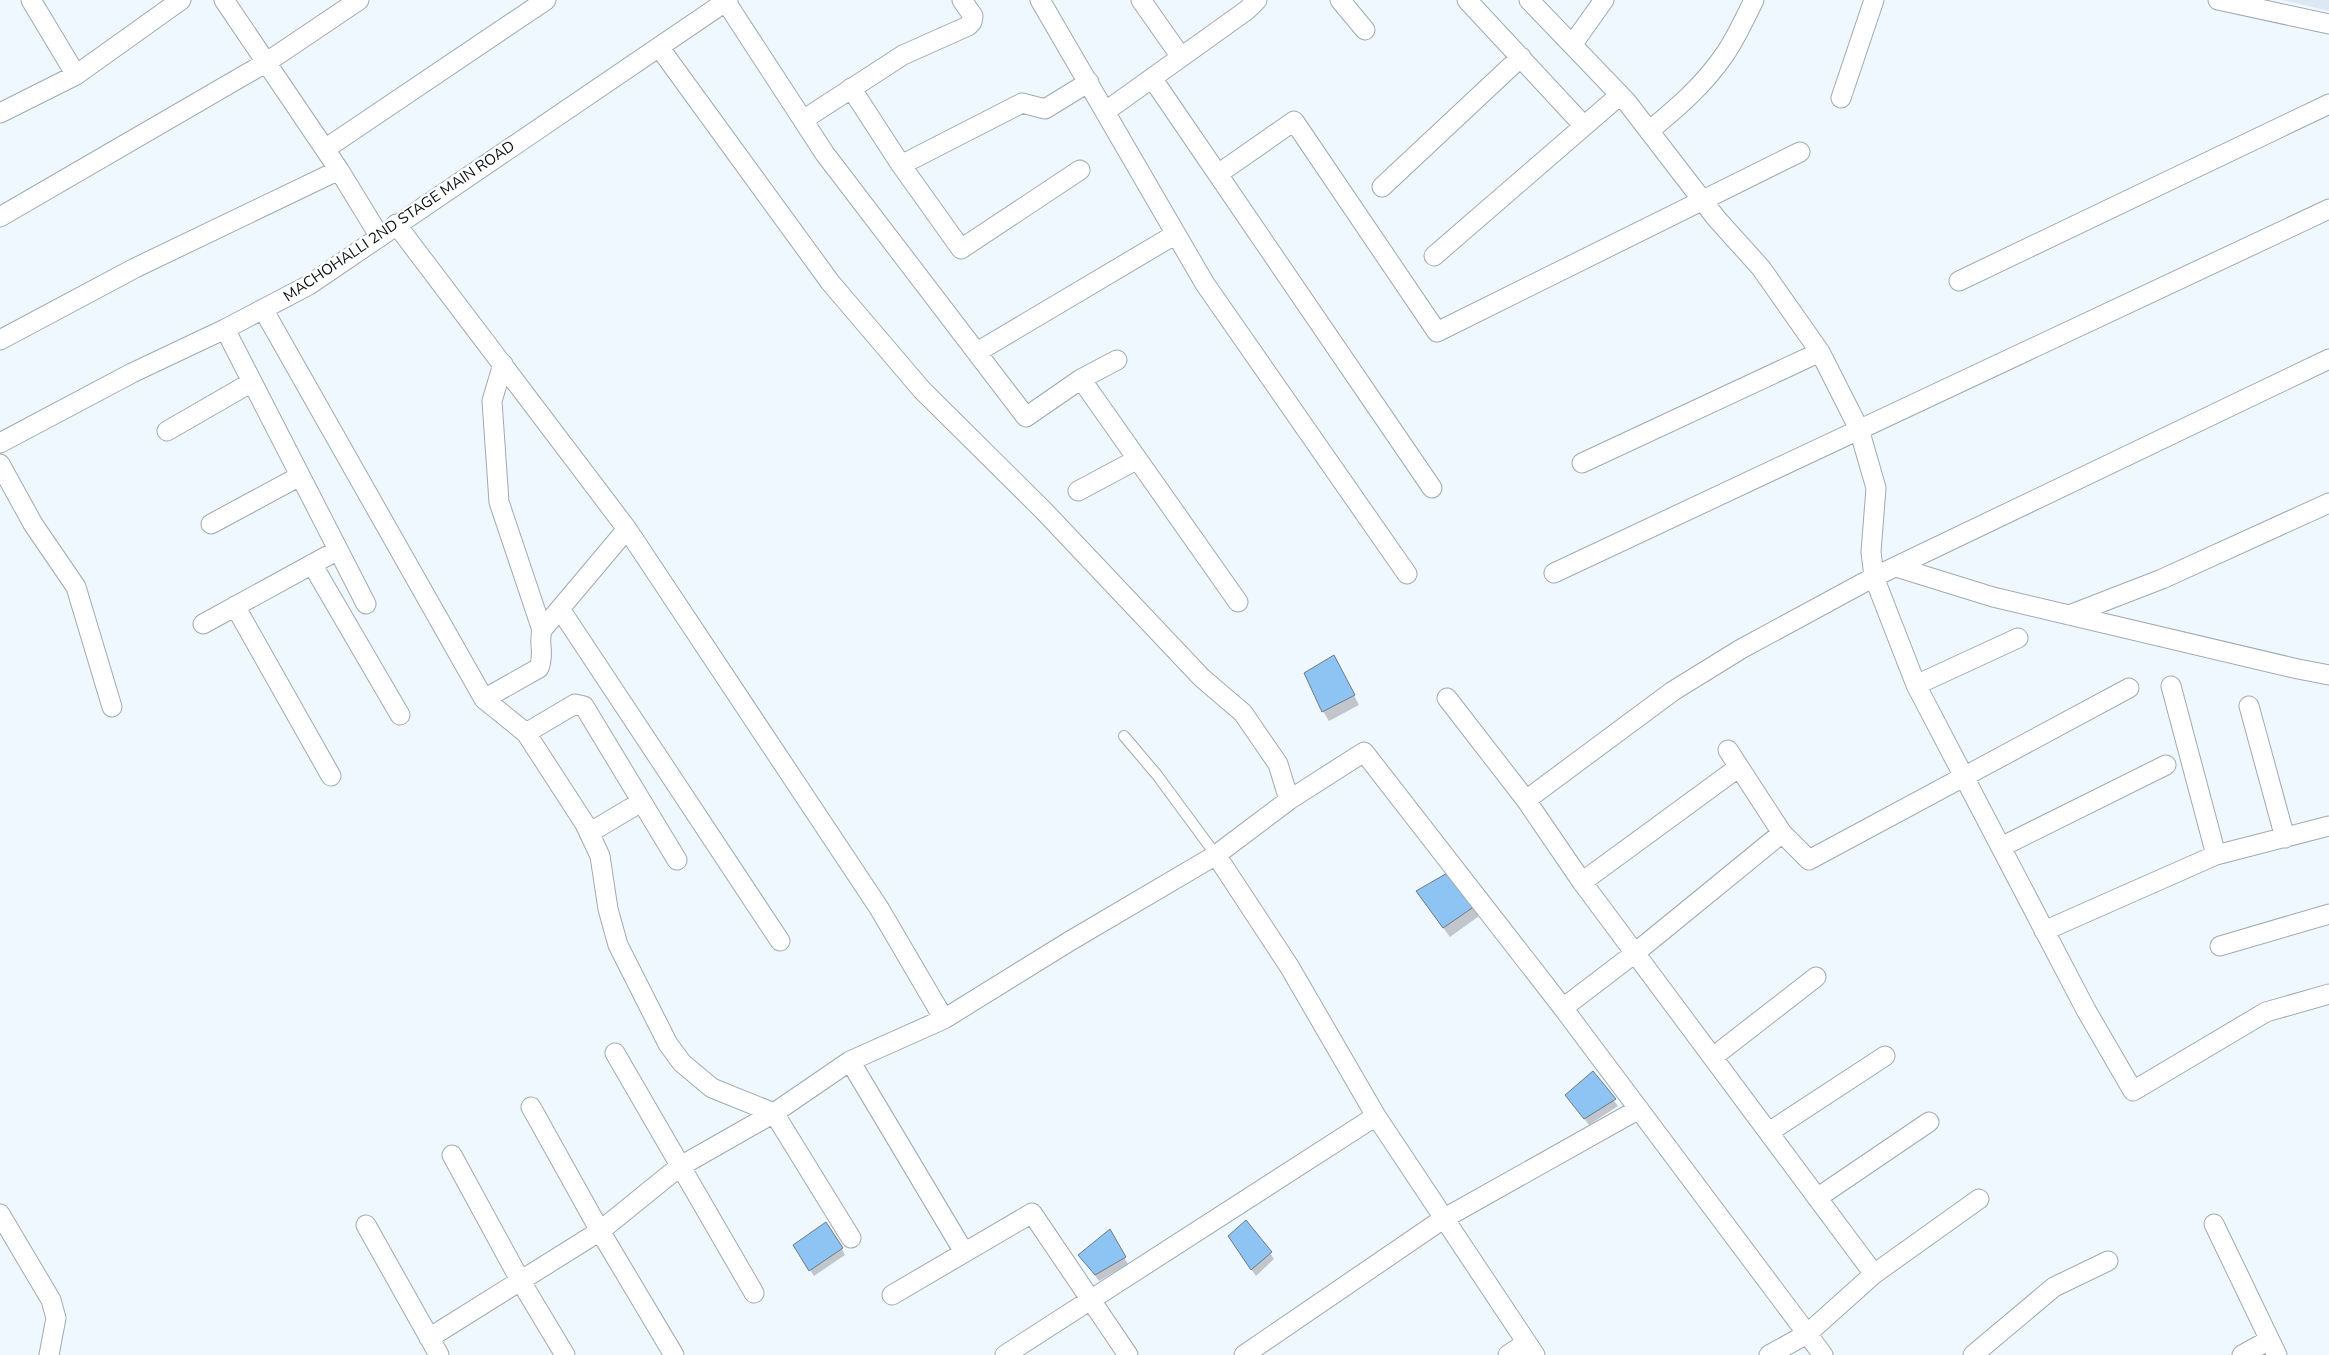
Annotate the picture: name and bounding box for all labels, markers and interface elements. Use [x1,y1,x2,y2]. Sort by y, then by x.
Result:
street label: MACHOHALLI 2ND STAGE MAIN ROAD [279,136,519,306]

